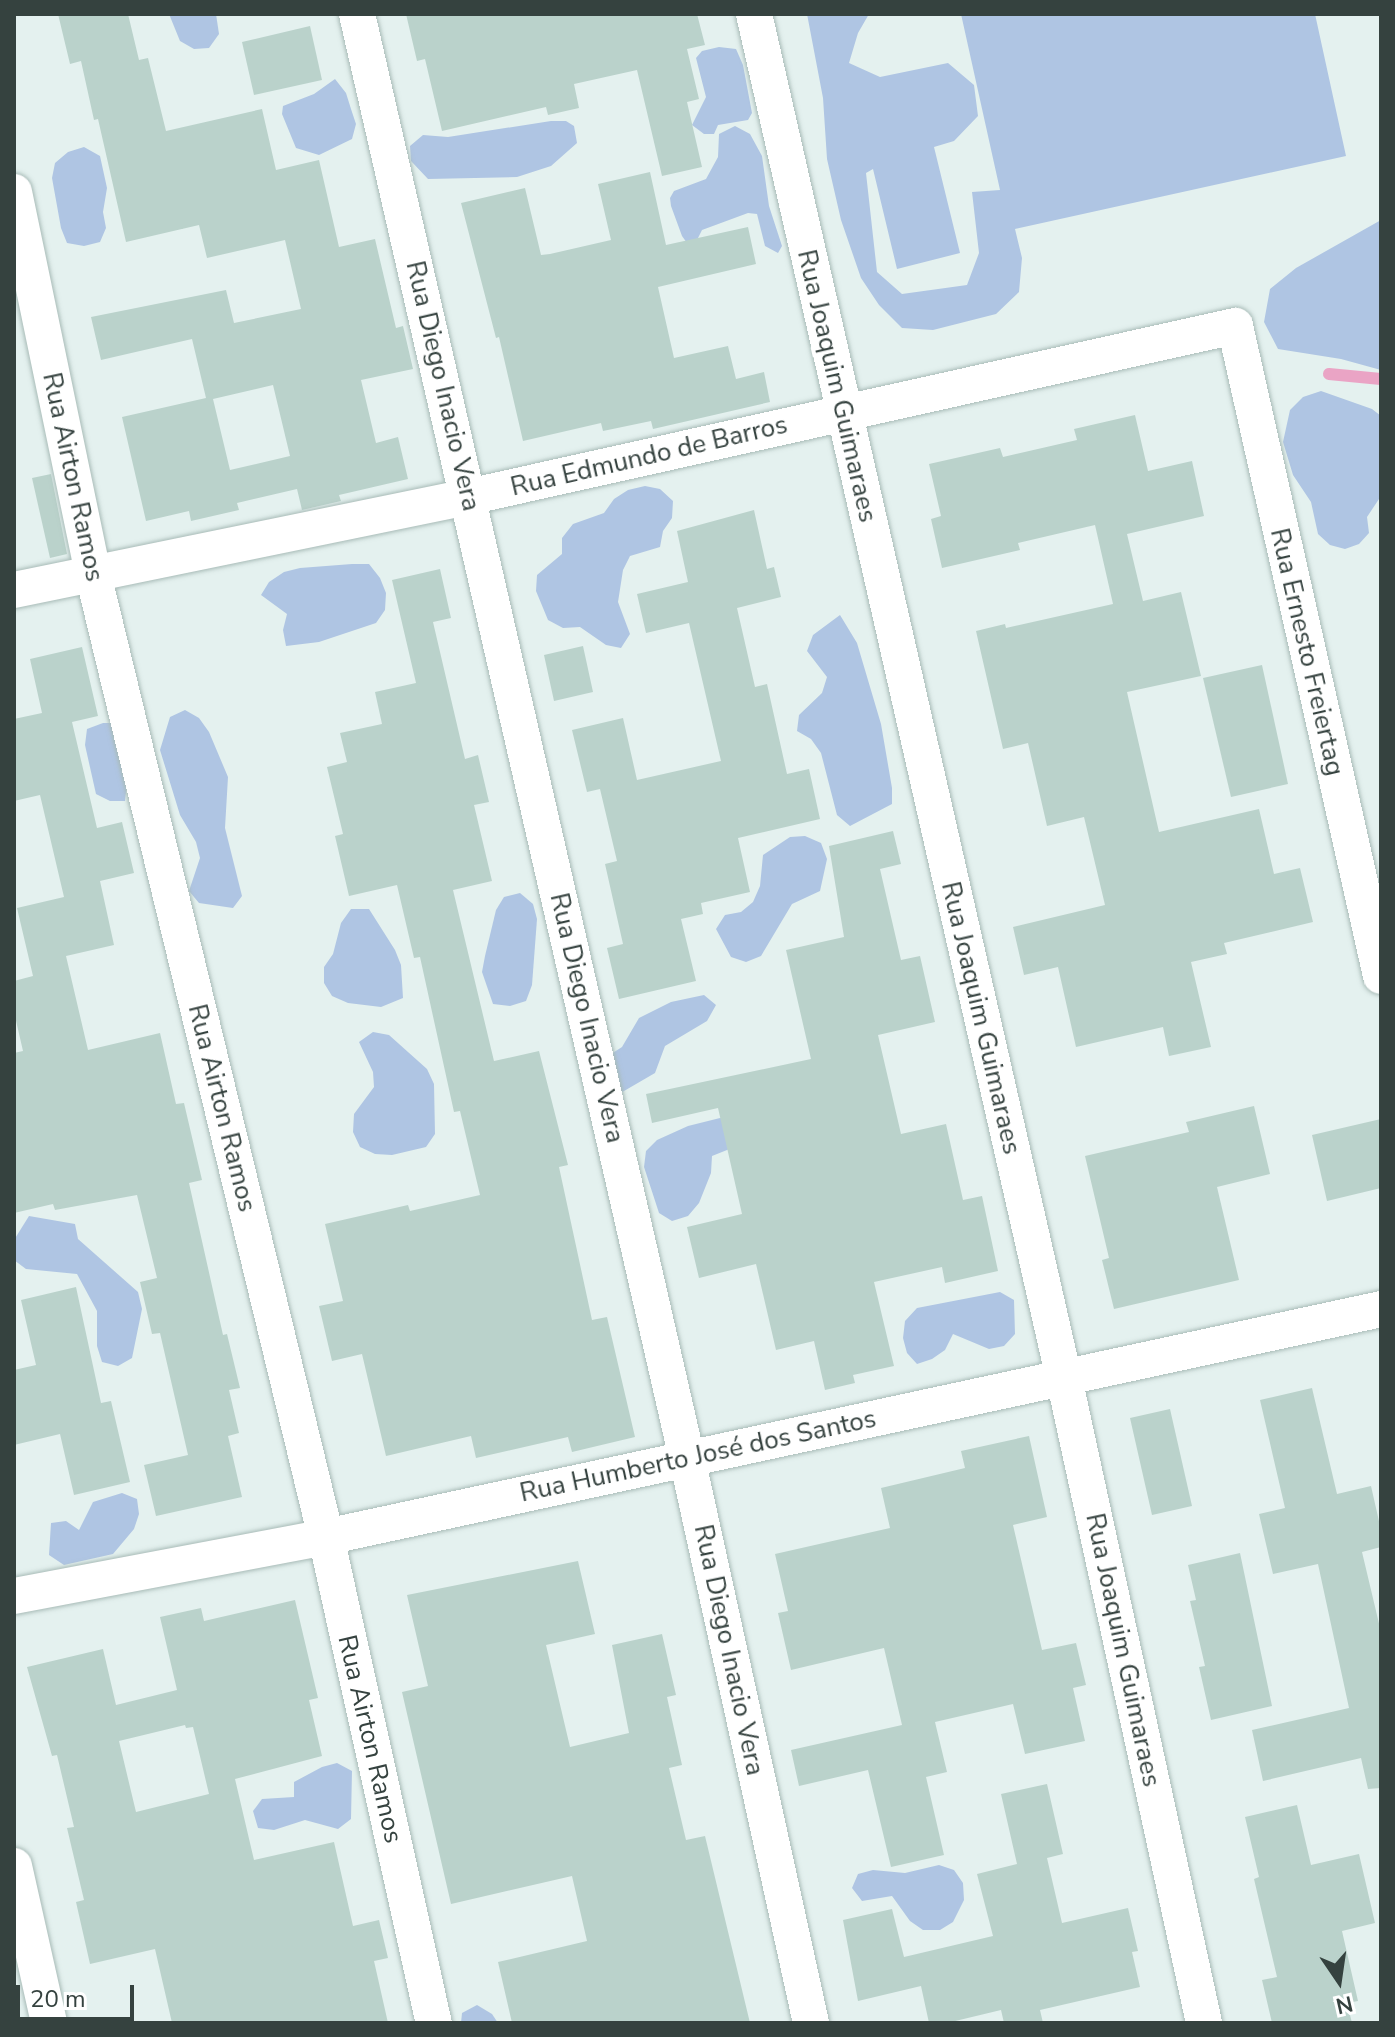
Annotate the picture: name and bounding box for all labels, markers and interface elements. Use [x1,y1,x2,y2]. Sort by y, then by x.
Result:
street label: Rua Joaquim Guimaraes [790,247,884,525]
street label: Rua Diego Inacio Vera [399,258,487,514]
street label: Rua Airton Ramos [36,370,110,584]
street label: Rua Edmundo de Barros [508,409,790,503]
street label: Rua Ernesto Freiertag [1263,525,1351,779]
street label: Rua Joaquim Guimaraes [934,879,1028,1157]
street label: Rua Diego Inacio Vera [543,890,631,1146]
street label: Rua Airton Ramos [181,1001,263,1215]
street label: Rua Humberto José dos Santos [517,1403,879,1509]
street label: Rua Joaquim Guimaraes [1079,1510,1167,1790]
street label: Rua Diego Inacio Vera [687,1522,771,1778]
street label: Rua Airton Ramos [331,1632,409,1846]
north arrow [1299,1941,1379,2021]
scale bar [20,1969,138,2019]
text: 20 m [30,1983,86,2015]
text: N [1333,1988,1356,2021]

